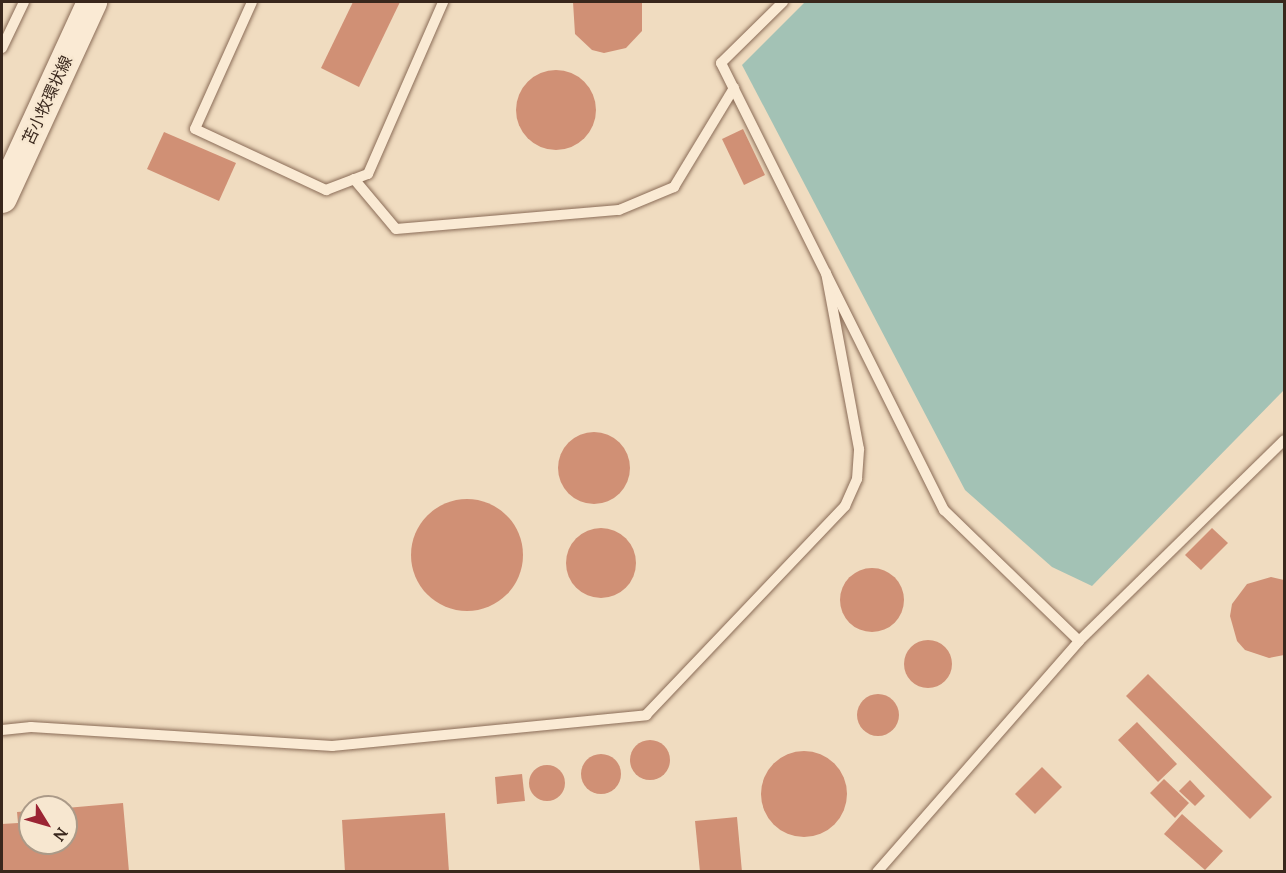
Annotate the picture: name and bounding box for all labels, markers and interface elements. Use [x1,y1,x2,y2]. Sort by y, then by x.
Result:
street label: 苫小牧環状線 [18,52,76,148]
north arrow [18,795,78,855]
text: N [49,824,72,846]

